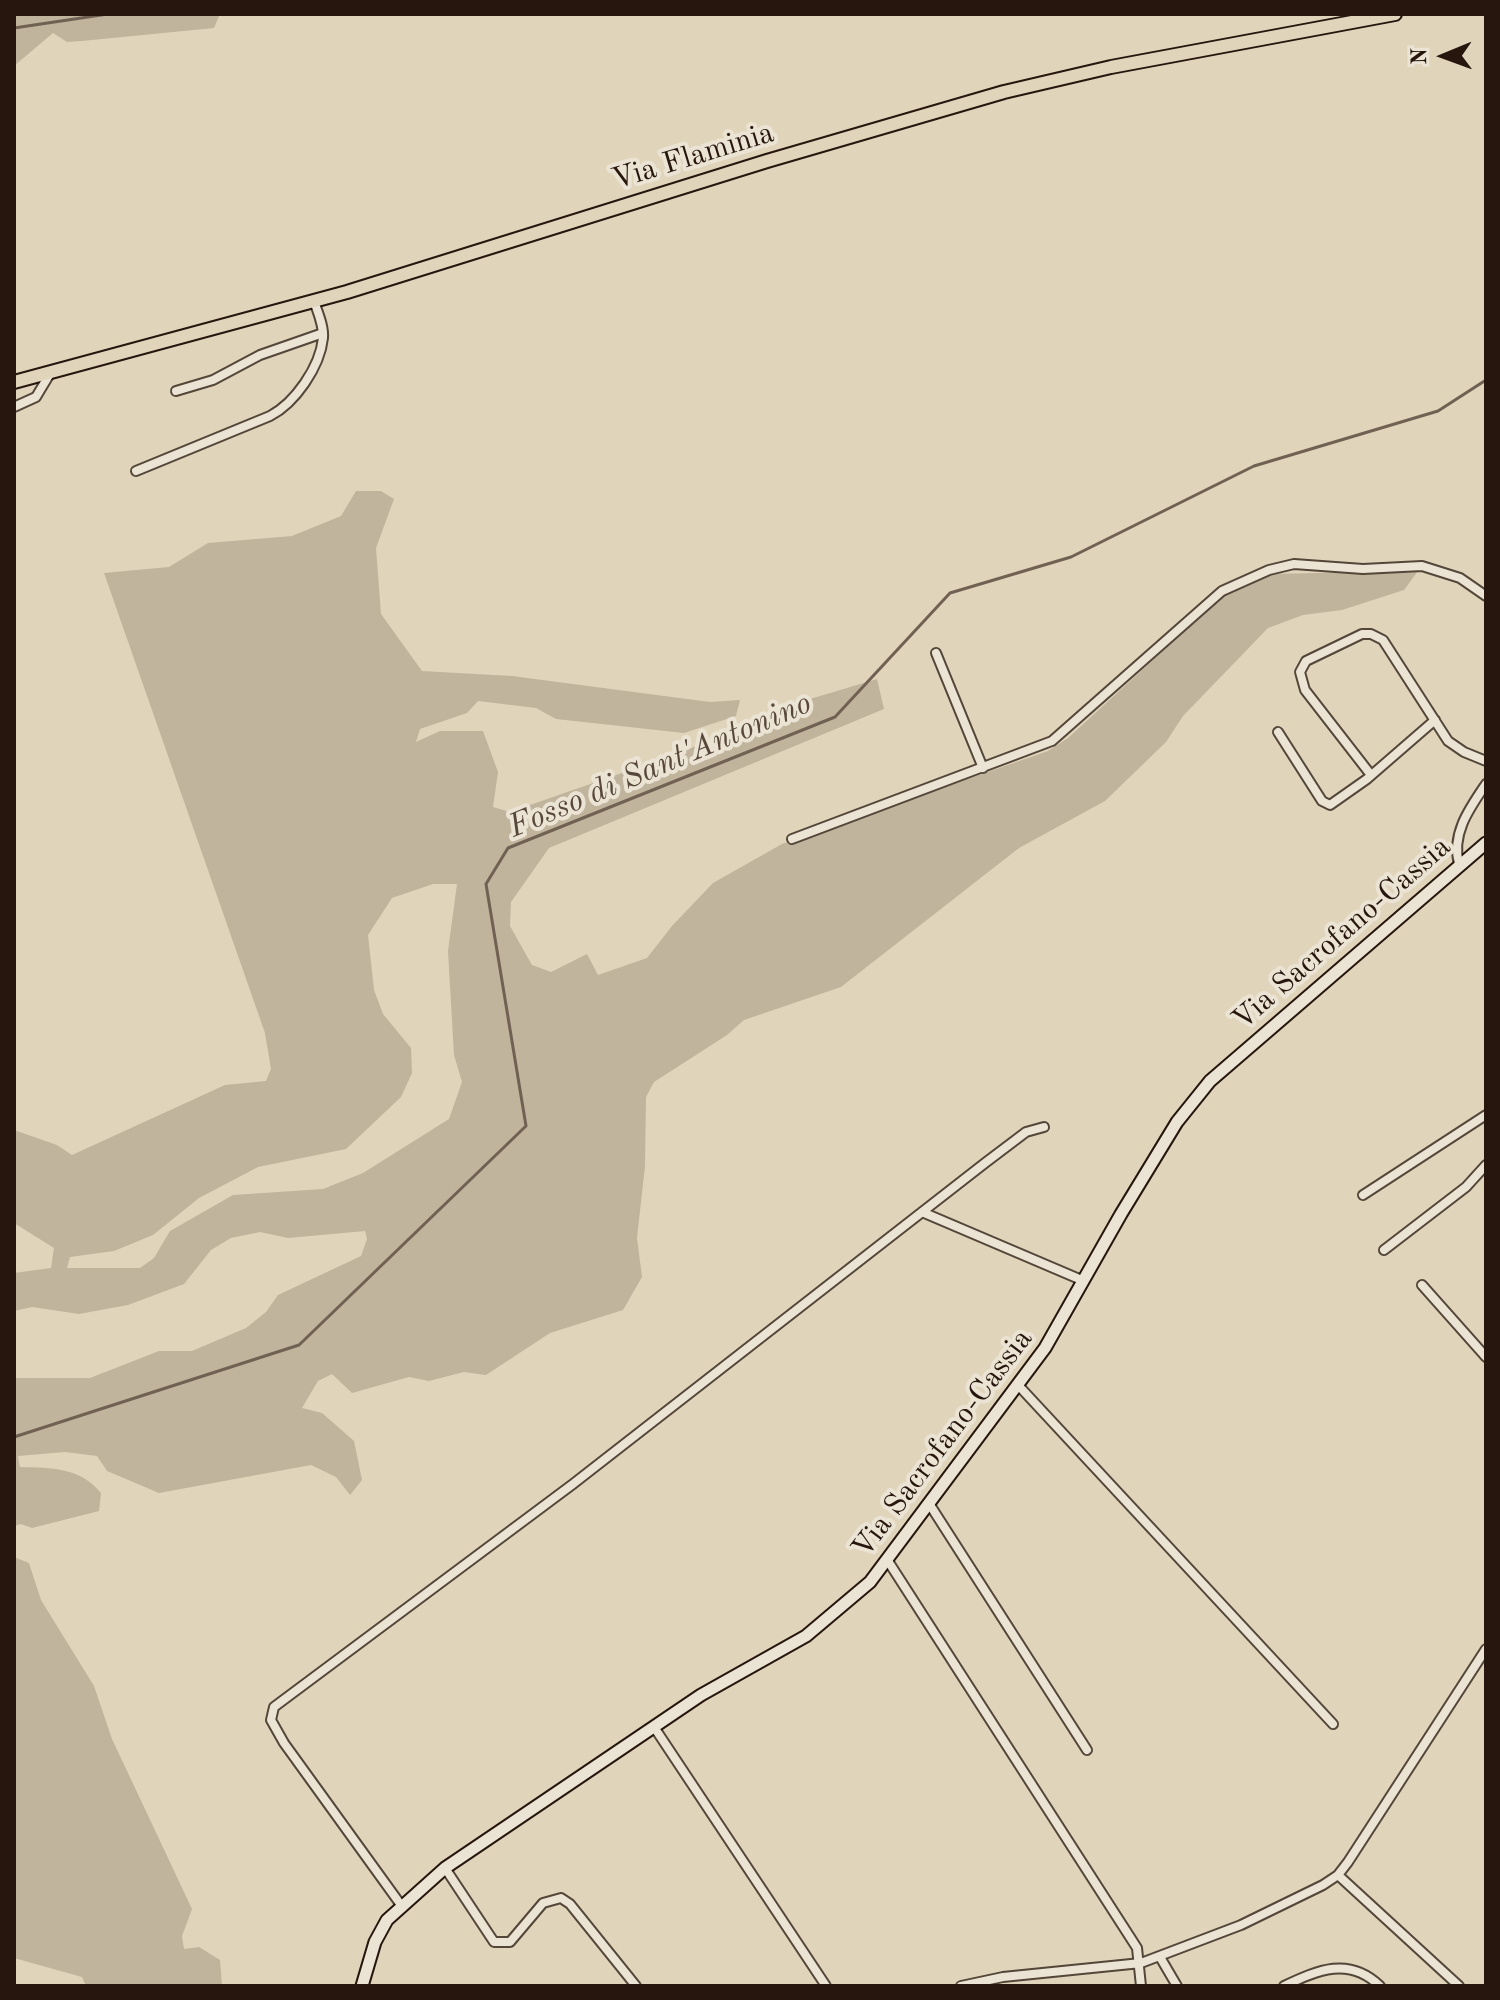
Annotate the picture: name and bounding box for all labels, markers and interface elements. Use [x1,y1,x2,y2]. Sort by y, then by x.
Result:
north arrow [1404,16,1484,96]
text: N [1409,48,1431,65]
street label: Via Flaminia [608,115,778,199]
water label: Fosso di Sant'Antonino [503,685,817,847]
street label: Via Sacrofano-Cassia [1225,829,1459,1039]
street label: Via Sacrofano-Cassia [845,1322,1041,1566]

